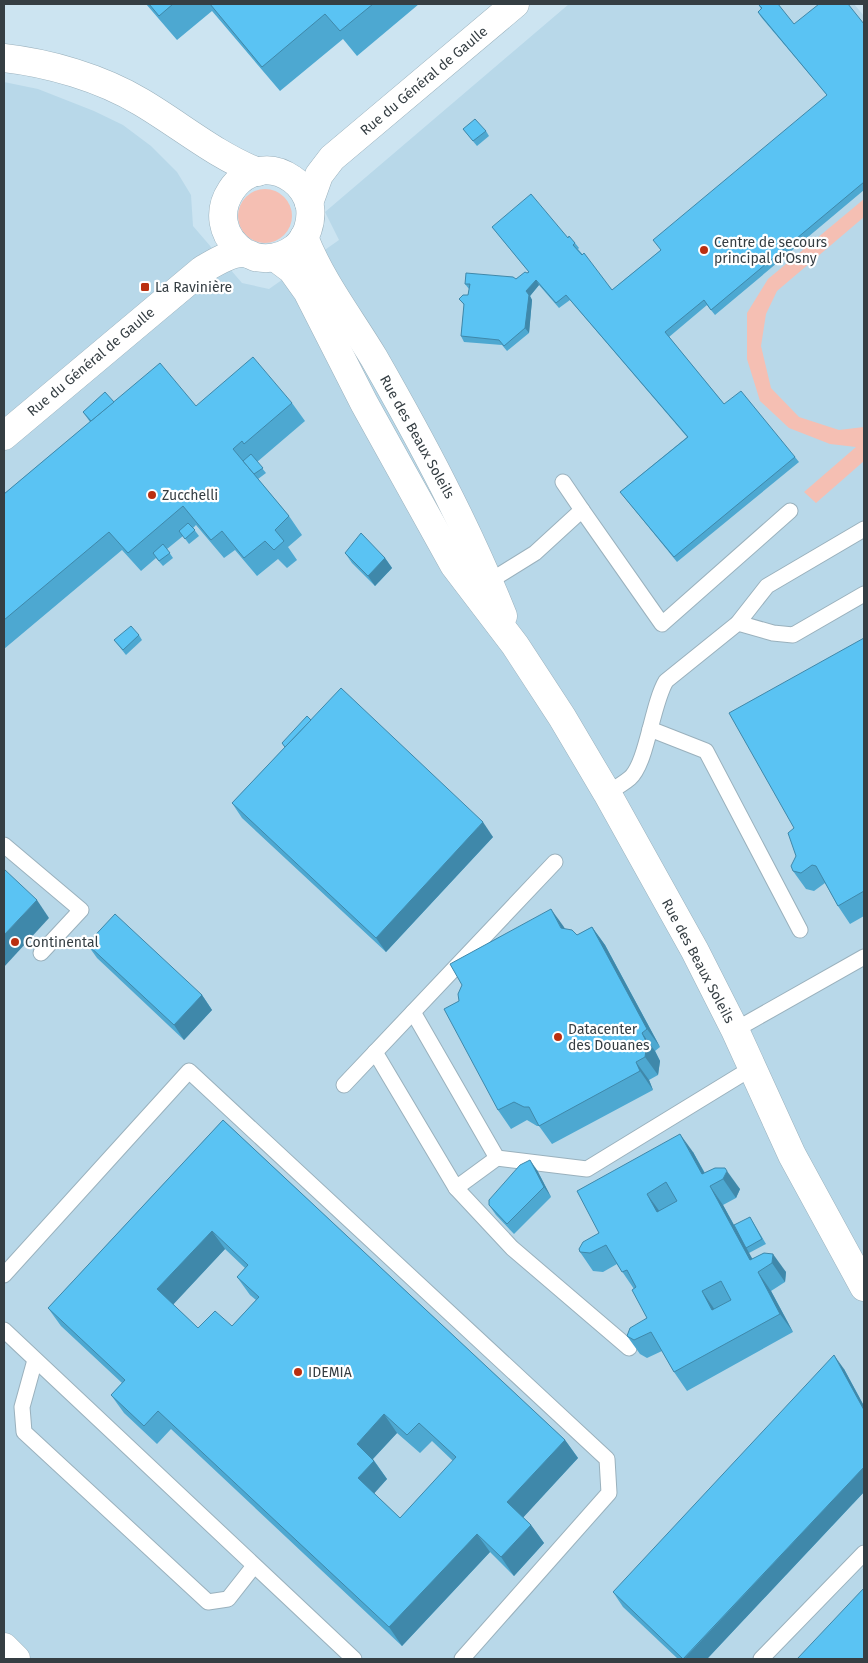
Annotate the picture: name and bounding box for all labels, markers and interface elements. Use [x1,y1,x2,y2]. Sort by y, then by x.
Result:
street label: Rue du Général de Gaulle [357,23,491,139]
place label: Centre de secours principal d'Osny [714,234,828,267]
marker: Centre de secours principal d'Osny [698,244,710,256]
place label: La Ravinière [155,279,232,296]
marker: La Ravinière [139,281,151,293]
street label: Rue du Général de Gaulle [24,304,158,420]
street label: Rue des Beaux Soleils [376,372,458,502]
place label: Zucchelli [162,487,218,504]
marker: Zucchelli [146,489,158,501]
street label: Rue des Beaux Soleils [658,896,738,1027]
place label: Continental [25,934,99,951]
marker: Continental [9,936,21,948]
place label: Datacenter des Douanes [568,1021,650,1054]
marker: Datacenter des Douanes [552,1031,564,1043]
place label: IDEMIA [308,1364,352,1381]
marker: IDEMIA [292,1366,304,1378]

